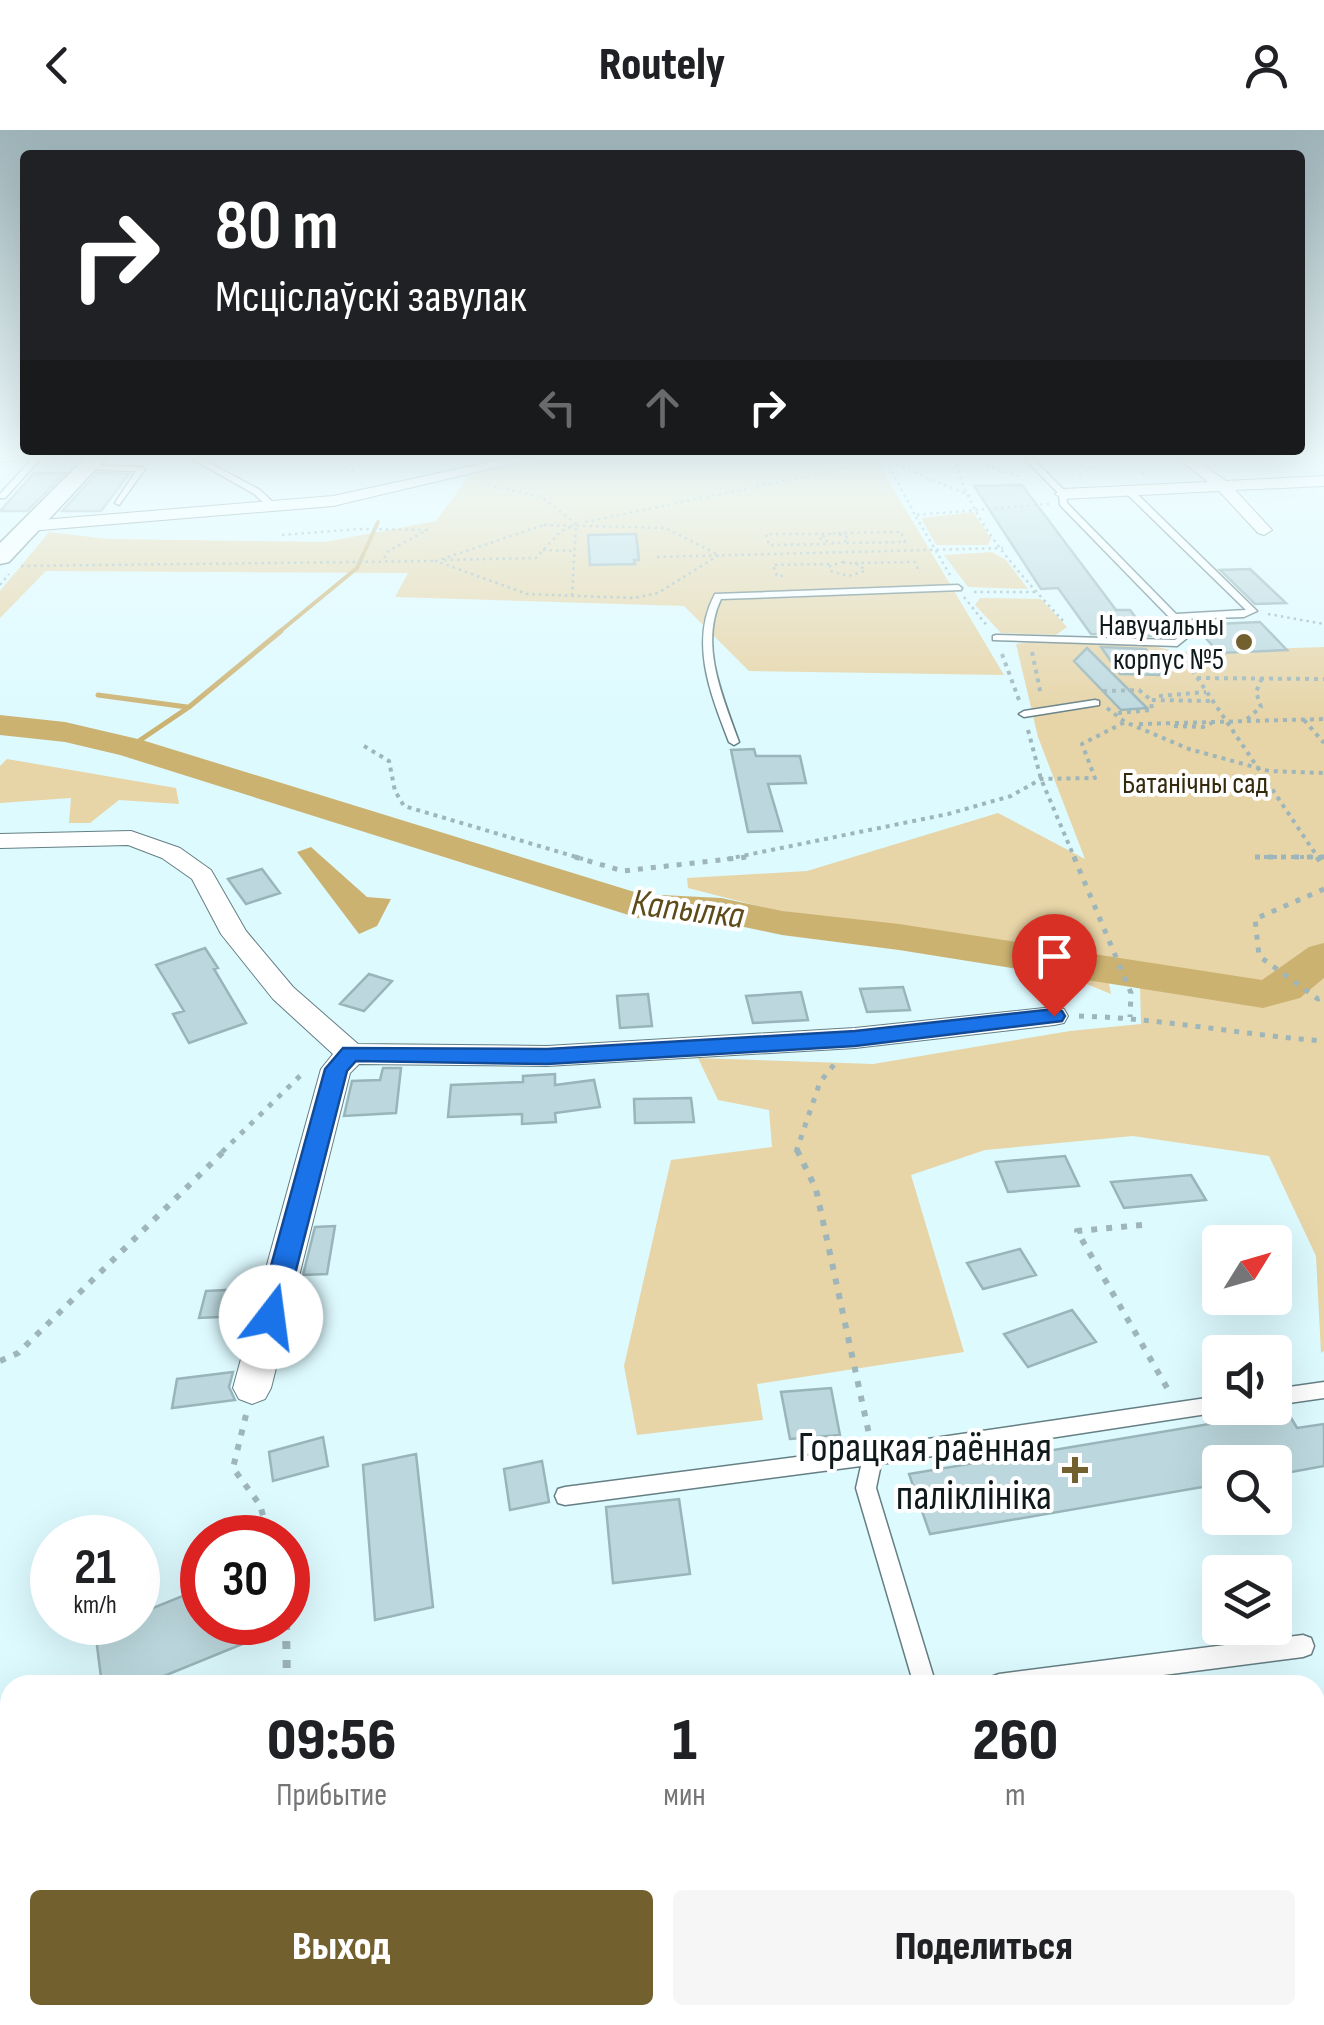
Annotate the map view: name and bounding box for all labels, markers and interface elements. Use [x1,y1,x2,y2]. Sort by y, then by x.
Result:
icon: back [30,38,85,93]
text: Routely [599,38,725,93]
icon: person [1239,38,1294,93]
text: 80 m [215,185,339,269]
icon: right [50,190,180,320]
text: Мсціслаўскі завулак [215,270,527,325]
icon: left [530,380,585,435]
icon: ahead [635,380,690,435]
icon: right [740,380,795,435]
place label: Навучальны корпус №5 [1099,608,1224,678]
marker: Навучальны корпус №5 [1233,631,1255,653]
park label: Батанічны сад [1122,766,1268,802]
water label: Капылка [629,880,747,939]
pin [1012,914,1097,1017]
icon: arrive [1027,929,1082,984]
north arrow [1202,1225,1292,1315]
map controls [1202,1225,1292,1645]
position arrow [219,1265,323,1369]
button: sound [1202,1335,1292,1425]
place label: Горацкая раённая паліклініка [798,1423,1052,1522]
button: search [1202,1445,1292,1535]
marker: Горацкая раённая паліклініка [1062,1457,1088,1483]
speed limit sign: 30 [180,1515,310,1645]
text: 21 [74,1538,116,1598]
button: layers [1202,1555,1292,1645]
text: km/h [73,1590,117,1621]
text: 09:56 [267,1705,396,1777]
text: 1 [672,1705,697,1777]
text: 260 [973,1705,1058,1777]
text: Прибытие [276,1776,387,1815]
text: мин [663,1776,706,1815]
text: m [1005,1776,1026,1815]
button: Выход [30,1890,653,2005]
button: Поделиться [673,1890,1295,2005]

